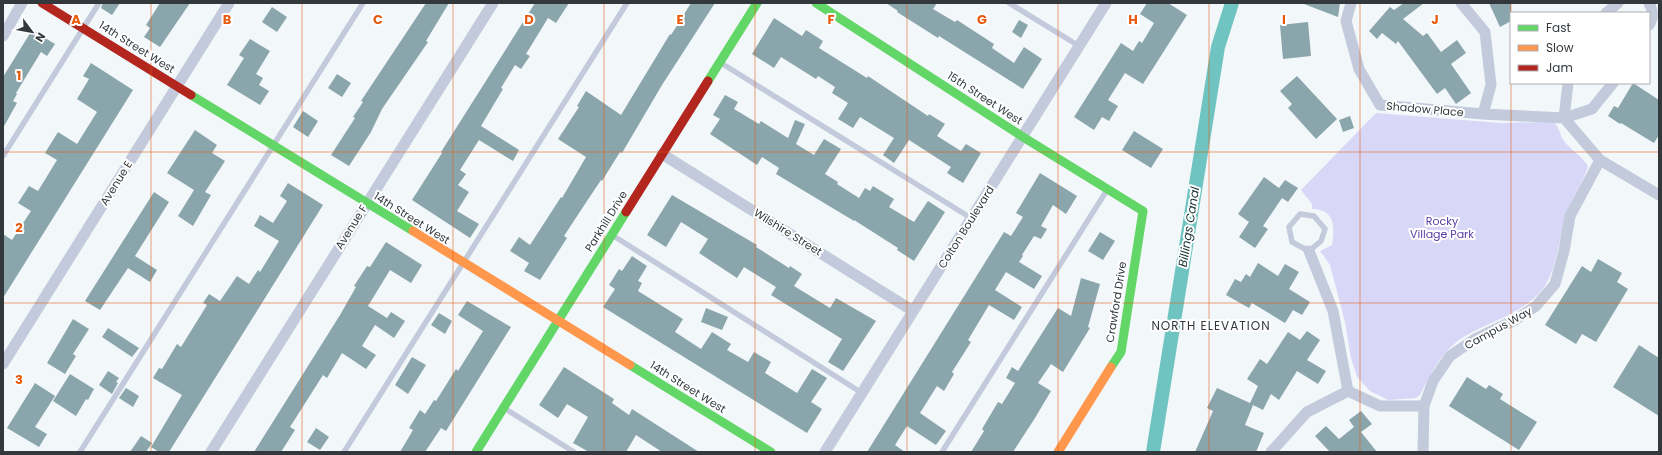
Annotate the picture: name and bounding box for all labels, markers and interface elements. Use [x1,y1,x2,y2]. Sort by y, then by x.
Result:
text: A [71,10,81,29]
text: B [223,10,232,29]
text: C [373,10,383,29]
text: D [524,10,534,29]
text: E [676,10,684,29]
text: F [827,10,835,29]
text: G [977,10,987,29]
text: H [1128,10,1138,29]
text: I [1282,10,1286,29]
text: J [1431,10,1439,29]
north arrow [12,12,52,52]
legend [1510,12,1650,84]
street label: 14th Street West [96,17,178,77]
text: Fast [1546,19,1571,36]
text: N [32,30,49,45]
text: Slow [1546,39,1574,56]
text: Jam [1546,59,1573,76]
text: 1 [17,66,21,85]
street label: 15th Street West [944,68,1026,128]
street label: Shadow Place [1386,98,1464,120]
street label: Avenue E [96,158,136,208]
street label: Colton Boulevard [934,183,998,271]
water label: Billings Canal [1174,186,1203,268]
street label: Parkhill Drive [581,187,631,255]
street label: 14th Street West [371,188,453,248]
street label: Avenue F [331,201,371,252]
street label: Wilshire Street [751,205,825,259]
park label: Rocky Village Park [1410,213,1474,242]
text: 2 [15,218,23,237]
street label: Crawford Drive [1102,260,1130,344]
street label: Campus Way [1461,302,1535,353]
district label: NORTH ELEVATION [1151,317,1271,334]
street label: 14th Street West [647,357,729,417]
text: 3 [15,370,23,389]

